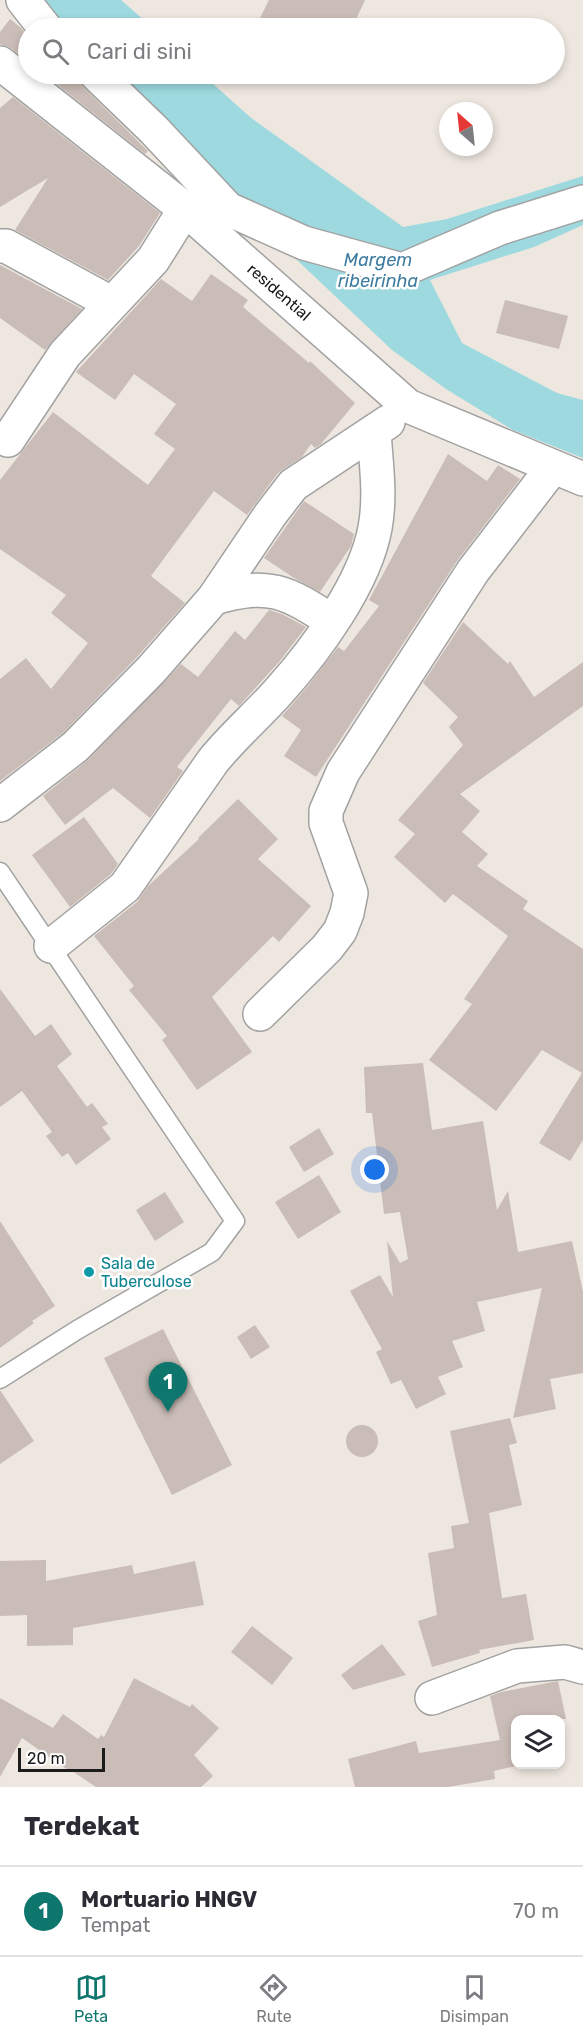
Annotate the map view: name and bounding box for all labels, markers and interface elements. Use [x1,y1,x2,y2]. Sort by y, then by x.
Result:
search box [18,18,565,84]
icon: search [39,35,72,68]
text: Cari di sini [87,38,192,65]
north arrow [439,102,493,156]
water label: Margem ribeirinha [338,249,419,292]
street label: residential [243,259,315,325]
your location [360,1155,389,1184]
place label: Sala de Tuberculose [101,1254,192,1291]
marker: Sala de Tuberculose [82,1265,96,1279]
pin: 1 [148,1362,188,1412]
map controls [511,1715,565,1769]
button: layers [511,1715,565,1769]
scale bar [18,1745,105,1772]
text: 20 m [27,1749,65,1768]
text: Terdekat [24,1811,139,1842]
text: Mortuario HNGV [81,1886,257,1913]
text: 1 [39,1899,48,1923]
text: 70 m [513,1899,559,1923]
text: Tempat [81,1913,150,1937]
tab: Peta [74,1971,108,2026]
tab: Rute [256,1971,292,2026]
tab: Disimpan [440,1971,509,2026]

